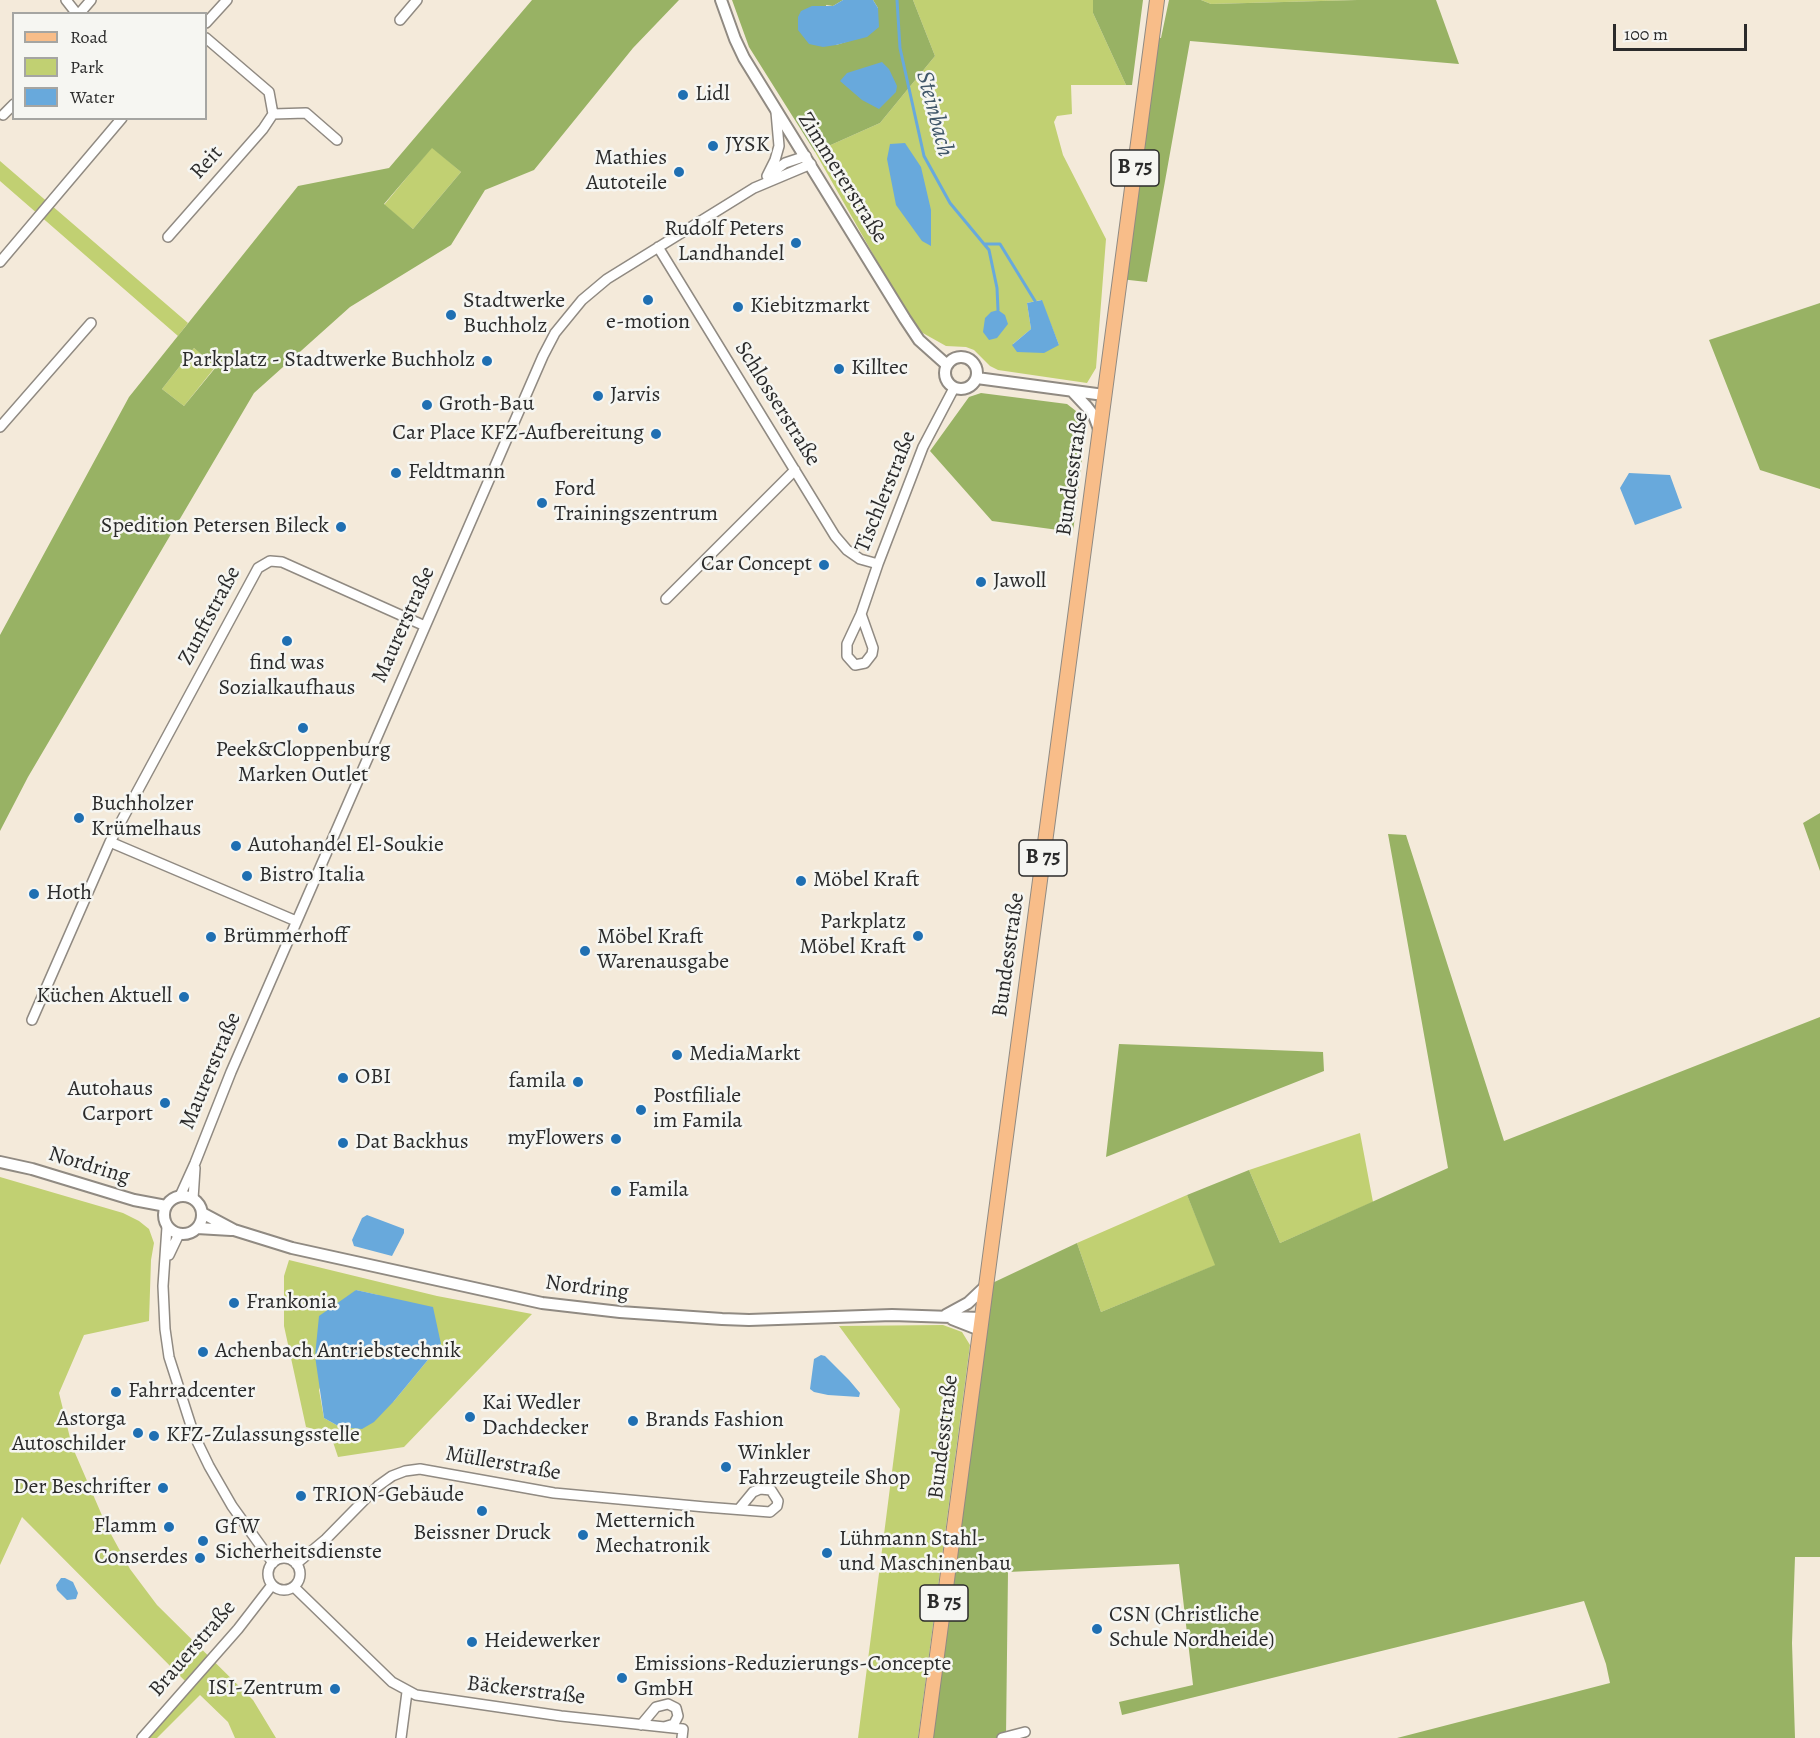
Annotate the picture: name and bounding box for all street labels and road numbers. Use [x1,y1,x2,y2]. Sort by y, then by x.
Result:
street label: Zimmererstraße [791,108,893,248]
street label: Reit [185,141,229,185]
road number: B 75 [1111,150,1159,186]
street label: Schlosserstraße [728,337,826,471]
street label: Bundesstraße [1051,410,1095,538]
street label: Tischlerstraße [850,427,922,557]
street label: Zunftstraße [173,562,247,670]
street label: Maurerstraße [367,563,441,687]
road number: B 75 [1019,840,1067,876]
street label: Bundesstraße [987,891,1031,1019]
street label: Maurerstraße [175,1009,247,1133]
street label: Nordring [45,1141,133,1191]
street label: Nordring [544,1270,630,1306]
street label: Bundesstraße [923,1373,965,1501]
street label: Müllerstraße [443,1441,563,1487]
road number: B 75 [920,1585,968,1621]
street label: Brauerstraße [144,1595,242,1703]
street label: Bäckerstraße [465,1671,587,1711]

